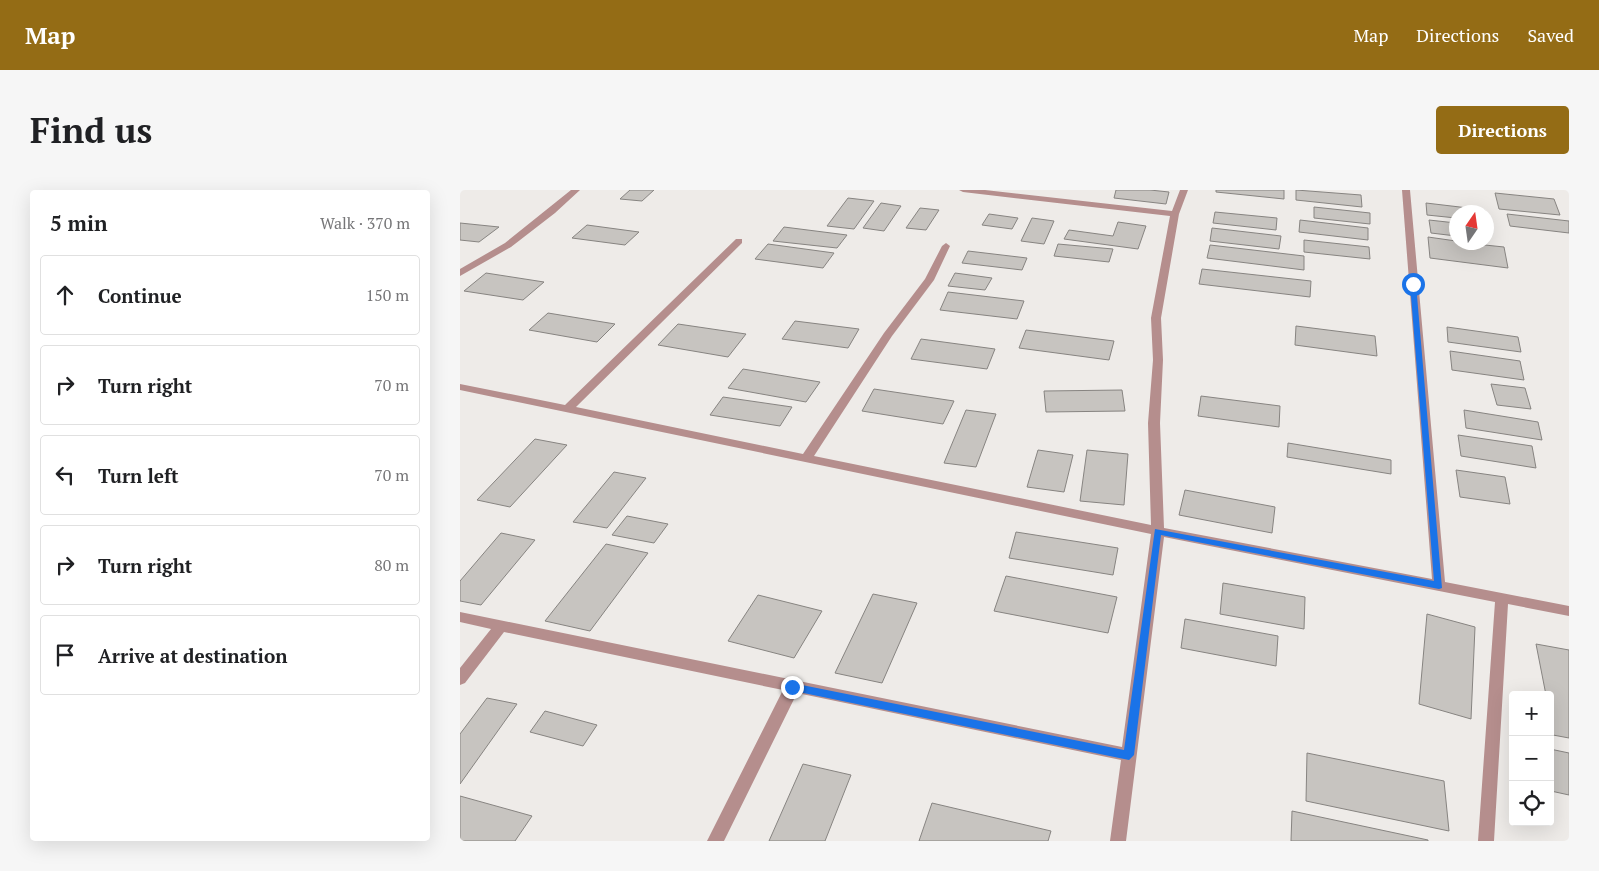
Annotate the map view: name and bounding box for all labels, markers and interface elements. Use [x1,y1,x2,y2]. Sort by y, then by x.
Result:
text: Map [25,19,75,51]
text: Map [1353,23,1388,47]
text: Directions [1416,23,1499,47]
text: Saved [1527,23,1574,47]
button: Directions [1436,106,1569,154]
text: Find us [30,107,152,153]
north arrow [1449,205,1494,250]
text: 5 min [50,209,107,237]
text: Walk · 370 m [320,212,410,234]
route start [1402,273,1425,296]
icon: ahead [51,281,79,309]
text: Continue [98,283,182,308]
text: 150 m [366,284,409,306]
icon: right [51,371,79,399]
text: Turn right [98,373,192,398]
text: 70 m [374,374,409,396]
icon: left [51,461,79,489]
text: Turn left [98,463,179,488]
text: 70 m [374,464,409,486]
icon: right [51,551,79,579]
text: Turn right [98,553,192,578]
text: 80 m [374,554,409,576]
icon: arrive [51,641,79,669]
text: Arrive at destination [98,643,287,668]
route end [781,676,804,699]
map controls [1509,691,1554,826]
button: + [1509,691,1554,736]
button: − [1509,736,1554,781]
button: locate [1509,781,1554,826]

